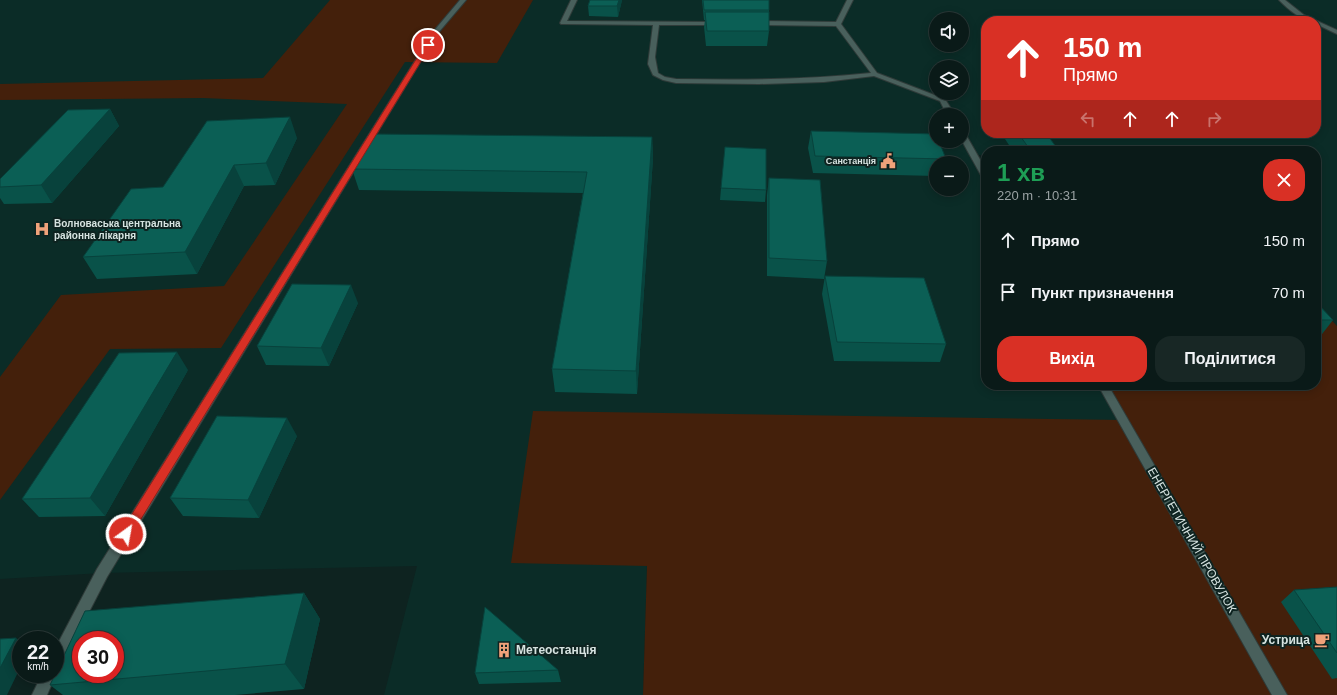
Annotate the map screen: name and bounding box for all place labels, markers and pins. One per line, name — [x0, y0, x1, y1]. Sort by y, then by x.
pin — [411, 28, 445, 62]
public building icon: Санстанція — [879, 152, 897, 170]
place label: Санстанція — [826, 156, 876, 166]
place label: Волноваська центральна районна лікарня — [54, 218, 181, 241]
hospital icon: Волноваська центральна районна лікарня — [33, 220, 51, 238]
cafe icon: Устрица — [1313, 631, 1331, 649]
place label: Устрица — [1262, 633, 1310, 647]
building icon: Метеостанція — [495, 641, 513, 659]
place label: Метеостанція — [516, 643, 596, 657]

